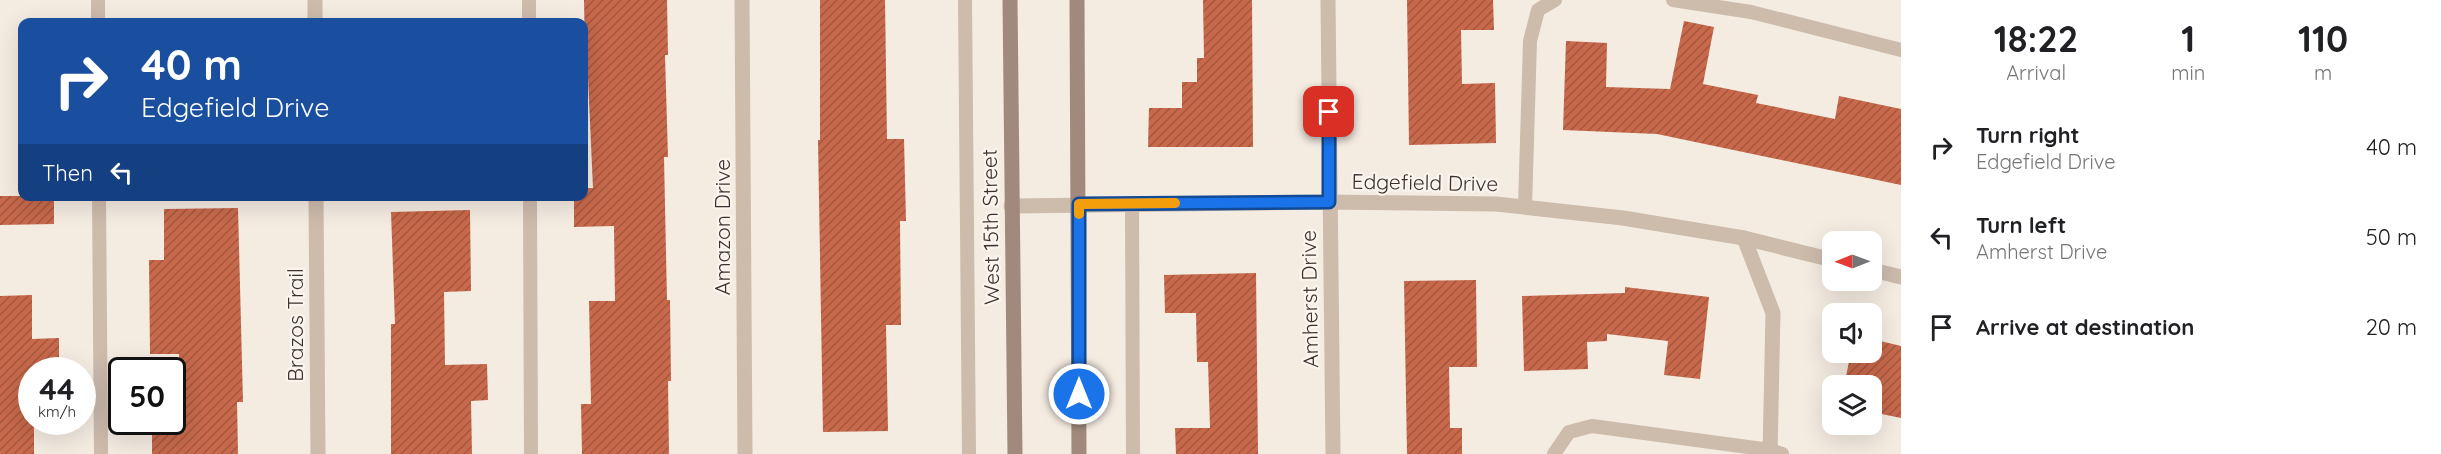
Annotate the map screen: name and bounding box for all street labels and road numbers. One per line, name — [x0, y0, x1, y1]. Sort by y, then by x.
street label: West 15th Street — [976, 149, 1004, 305]
street label: Amazon Drive — [709, 159, 735, 295]
street label: Edgefield Drive — [1351, 168, 1499, 196]
street label: Amherst Drive — [1295, 230, 1323, 368]
street label: Brazos Trail — [282, 268, 308, 382]

